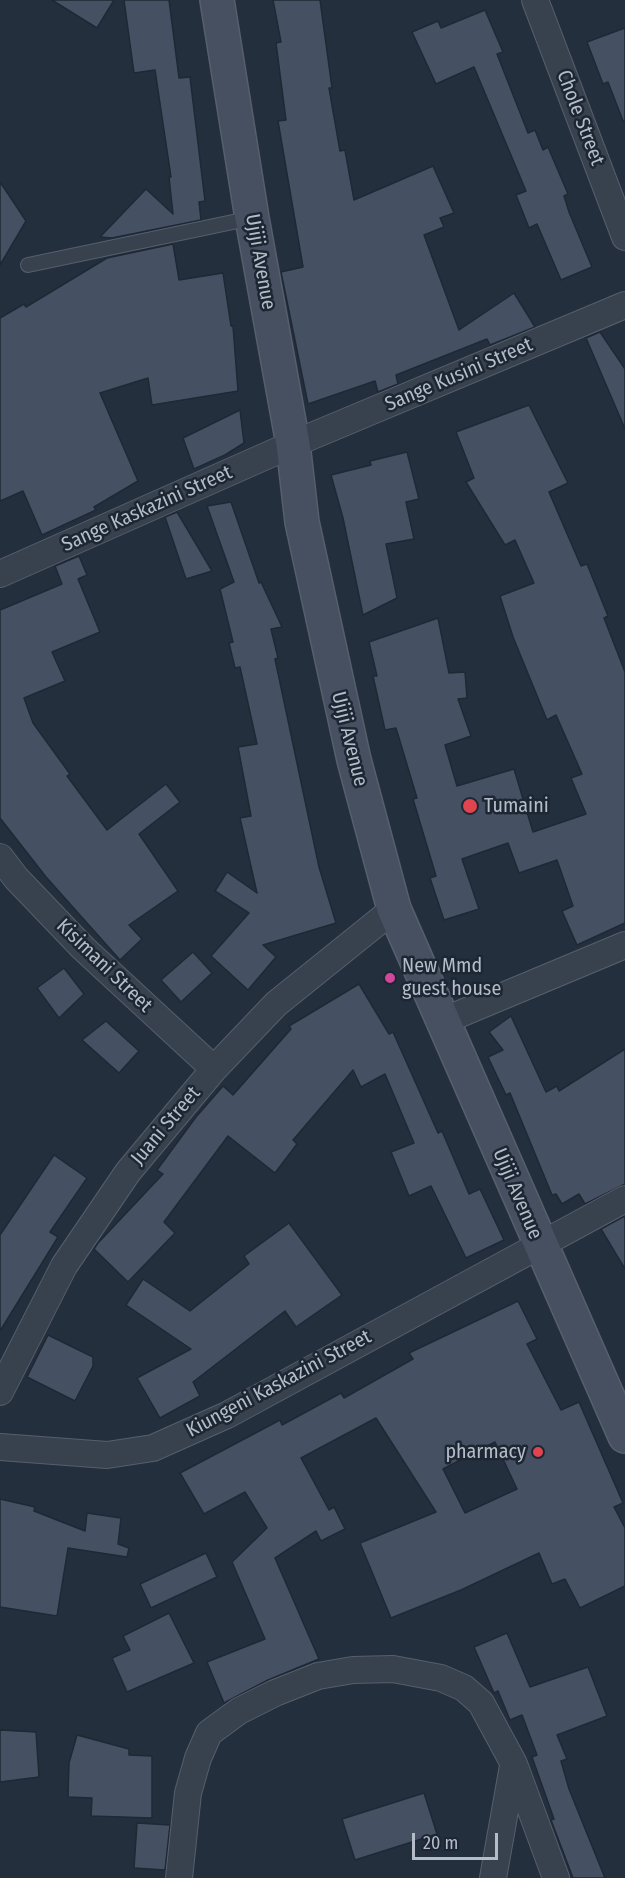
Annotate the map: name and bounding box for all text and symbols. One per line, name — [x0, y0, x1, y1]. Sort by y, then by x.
street label: Chole Street — [551, 67, 609, 169]
street label: Ujiji Avenue — [240, 212, 280, 312]
street label: Sange Kusini Street — [382, 333, 536, 417]
street label: Sange Kaskazini Street — [58, 461, 236, 557]
street label: Ujiji Avenue — [326, 689, 372, 789]
place label: Tumaini — [484, 794, 549, 818]
marker: Tumaini — [461, 797, 479, 815]
street label: Kisimani Street — [51, 914, 157, 1018]
place label: New Mmd guest house — [402, 954, 501, 1001]
marker: New Mmd guest house — [383, 971, 397, 985]
street label: Juani Street — [126, 1082, 206, 1170]
street label: Ujiji Avenue — [487, 1145, 547, 1243]
street label: Kiungeni Kaskazini Street — [183, 1325, 375, 1443]
place label: pharmacy — [445, 1440, 526, 1464]
marker: pharmacy — [531, 1445, 545, 1459]
scale bar — [415, 1821, 500, 1859]
text: 20 m — [423, 1832, 458, 1854]

